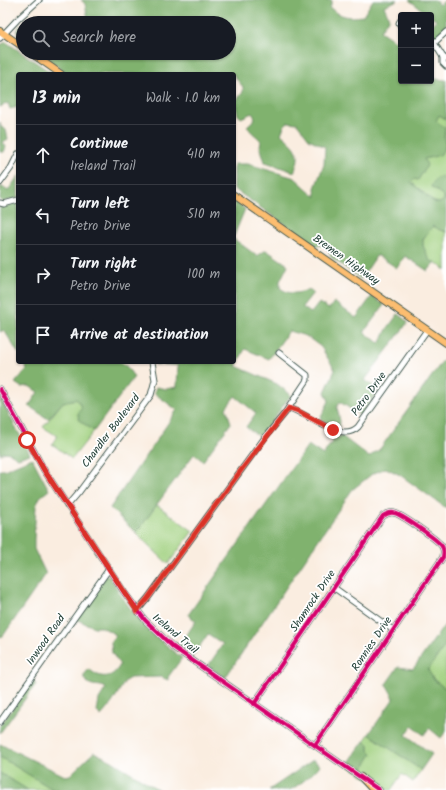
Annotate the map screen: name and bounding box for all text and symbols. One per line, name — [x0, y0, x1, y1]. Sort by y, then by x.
map controls — [398, 12, 434, 84]
button: + — [398, 12, 434, 48]
search box — [16, 16, 236, 60]
text: Search here — [62, 26, 136, 50]
icon: search — [30, 27, 52, 49]
button: − — [398, 48, 434, 84]
text: 13 min — [32, 85, 81, 112]
text: Walk · 1.0 km — [146, 88, 220, 109]
text: Continue — [70, 132, 128, 156]
icon: ahead — [32, 144, 54, 166]
text: 410 m — [187, 144, 220, 165]
text: Ireland Trail — [70, 156, 136, 177]
text: Turn left — [70, 192, 130, 216]
icon: left — [32, 204, 54, 226]
text: 510 m — [187, 204, 220, 225]
text: Petro Drive — [70, 216, 130, 237]
street label: Bremen Highway — [309, 230, 384, 290]
text: Turn right — [70, 252, 137, 276]
icon: right — [32, 264, 54, 286]
text: 100 m — [187, 264, 220, 285]
text: Petro Drive — [70, 276, 130, 297]
text: Arrive at destination — [70, 323, 209, 347]
icon: arrive — [32, 324, 54, 346]
street label: Petro Drive — [347, 368, 391, 420]
street label: Chandler Boulevard — [77, 390, 145, 472]
route end — [324, 421, 342, 439]
route start — [18, 431, 36, 449]
street label: Shamrock Drive — [285, 566, 341, 636]
street label: Ireland Trail — [148, 609, 202, 659]
street label: Inwood Road — [22, 610, 70, 669]
street label: Ronnies Drive — [347, 613, 397, 675]

